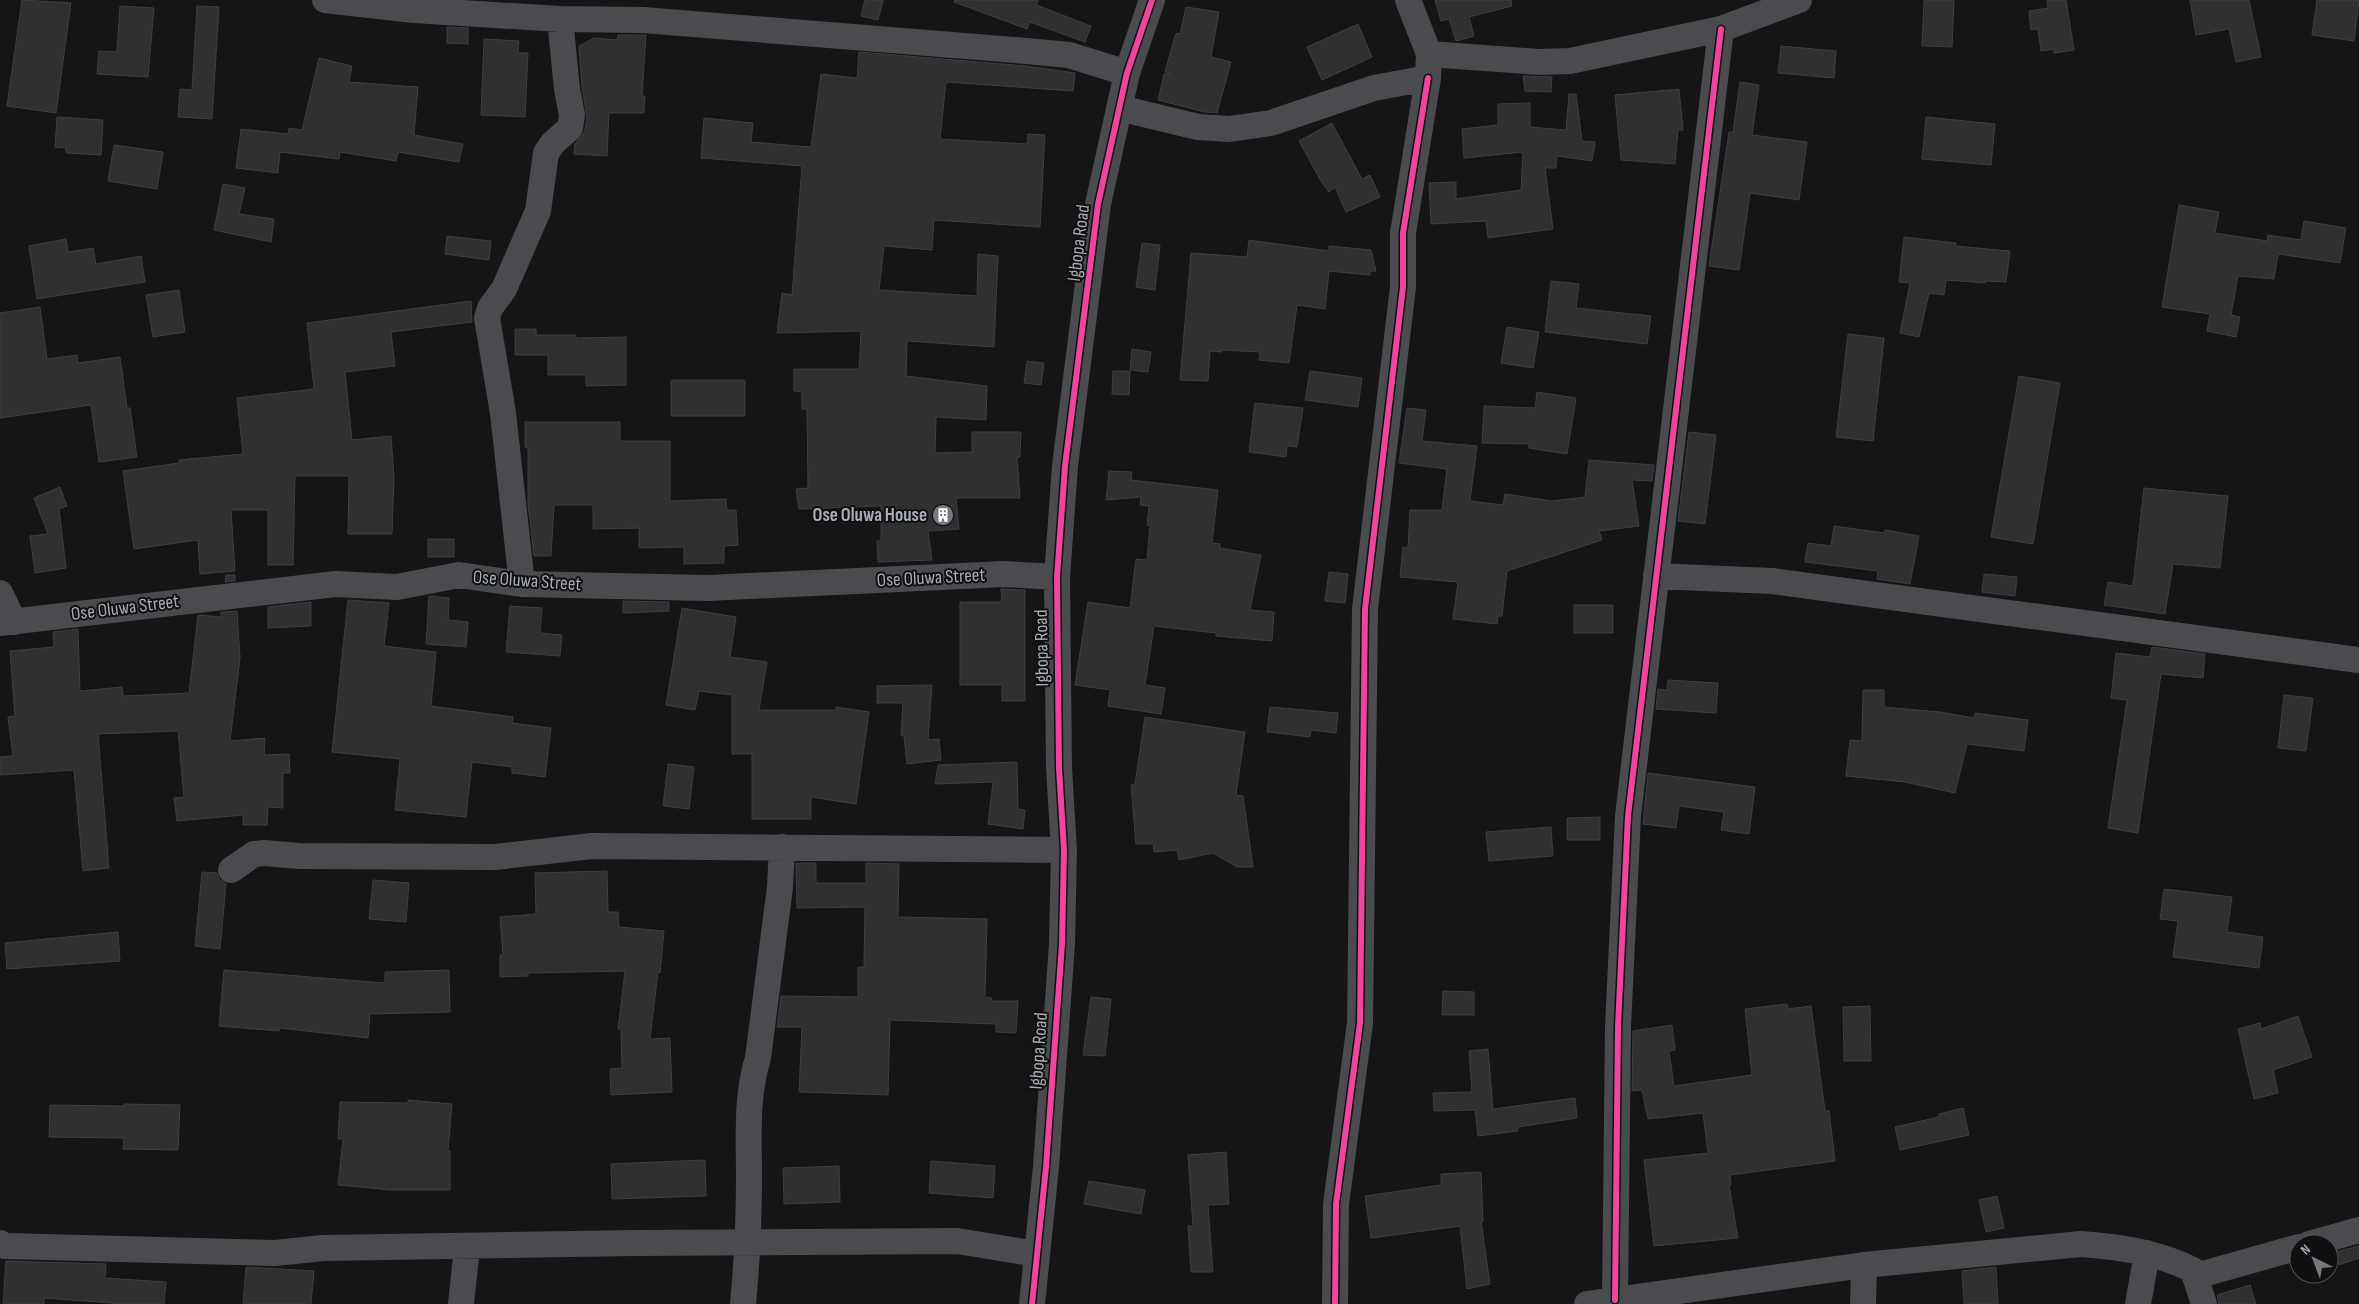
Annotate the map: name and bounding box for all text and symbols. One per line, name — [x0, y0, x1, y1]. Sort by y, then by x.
street label: Igbopa Road — [1063, 203, 1095, 283]
building icon: Ose Oluwa House — [931, 503, 955, 527]
place label: Ose Oluwa House — [813, 504, 927, 527]
street label: Ose Oluwa Street — [876, 564, 986, 592]
street label: Ose Oluwa Street — [472, 566, 582, 596]
street label: Ose Oluwa Street — [70, 590, 180, 626]
street label: Igbopa Road — [1030, 609, 1054, 687]
street label: Igbopa Road — [1025, 1012, 1053, 1090]
north arrow — [2289, 1234, 2339, 1284]
text: N — [2297, 1241, 2314, 1259]

